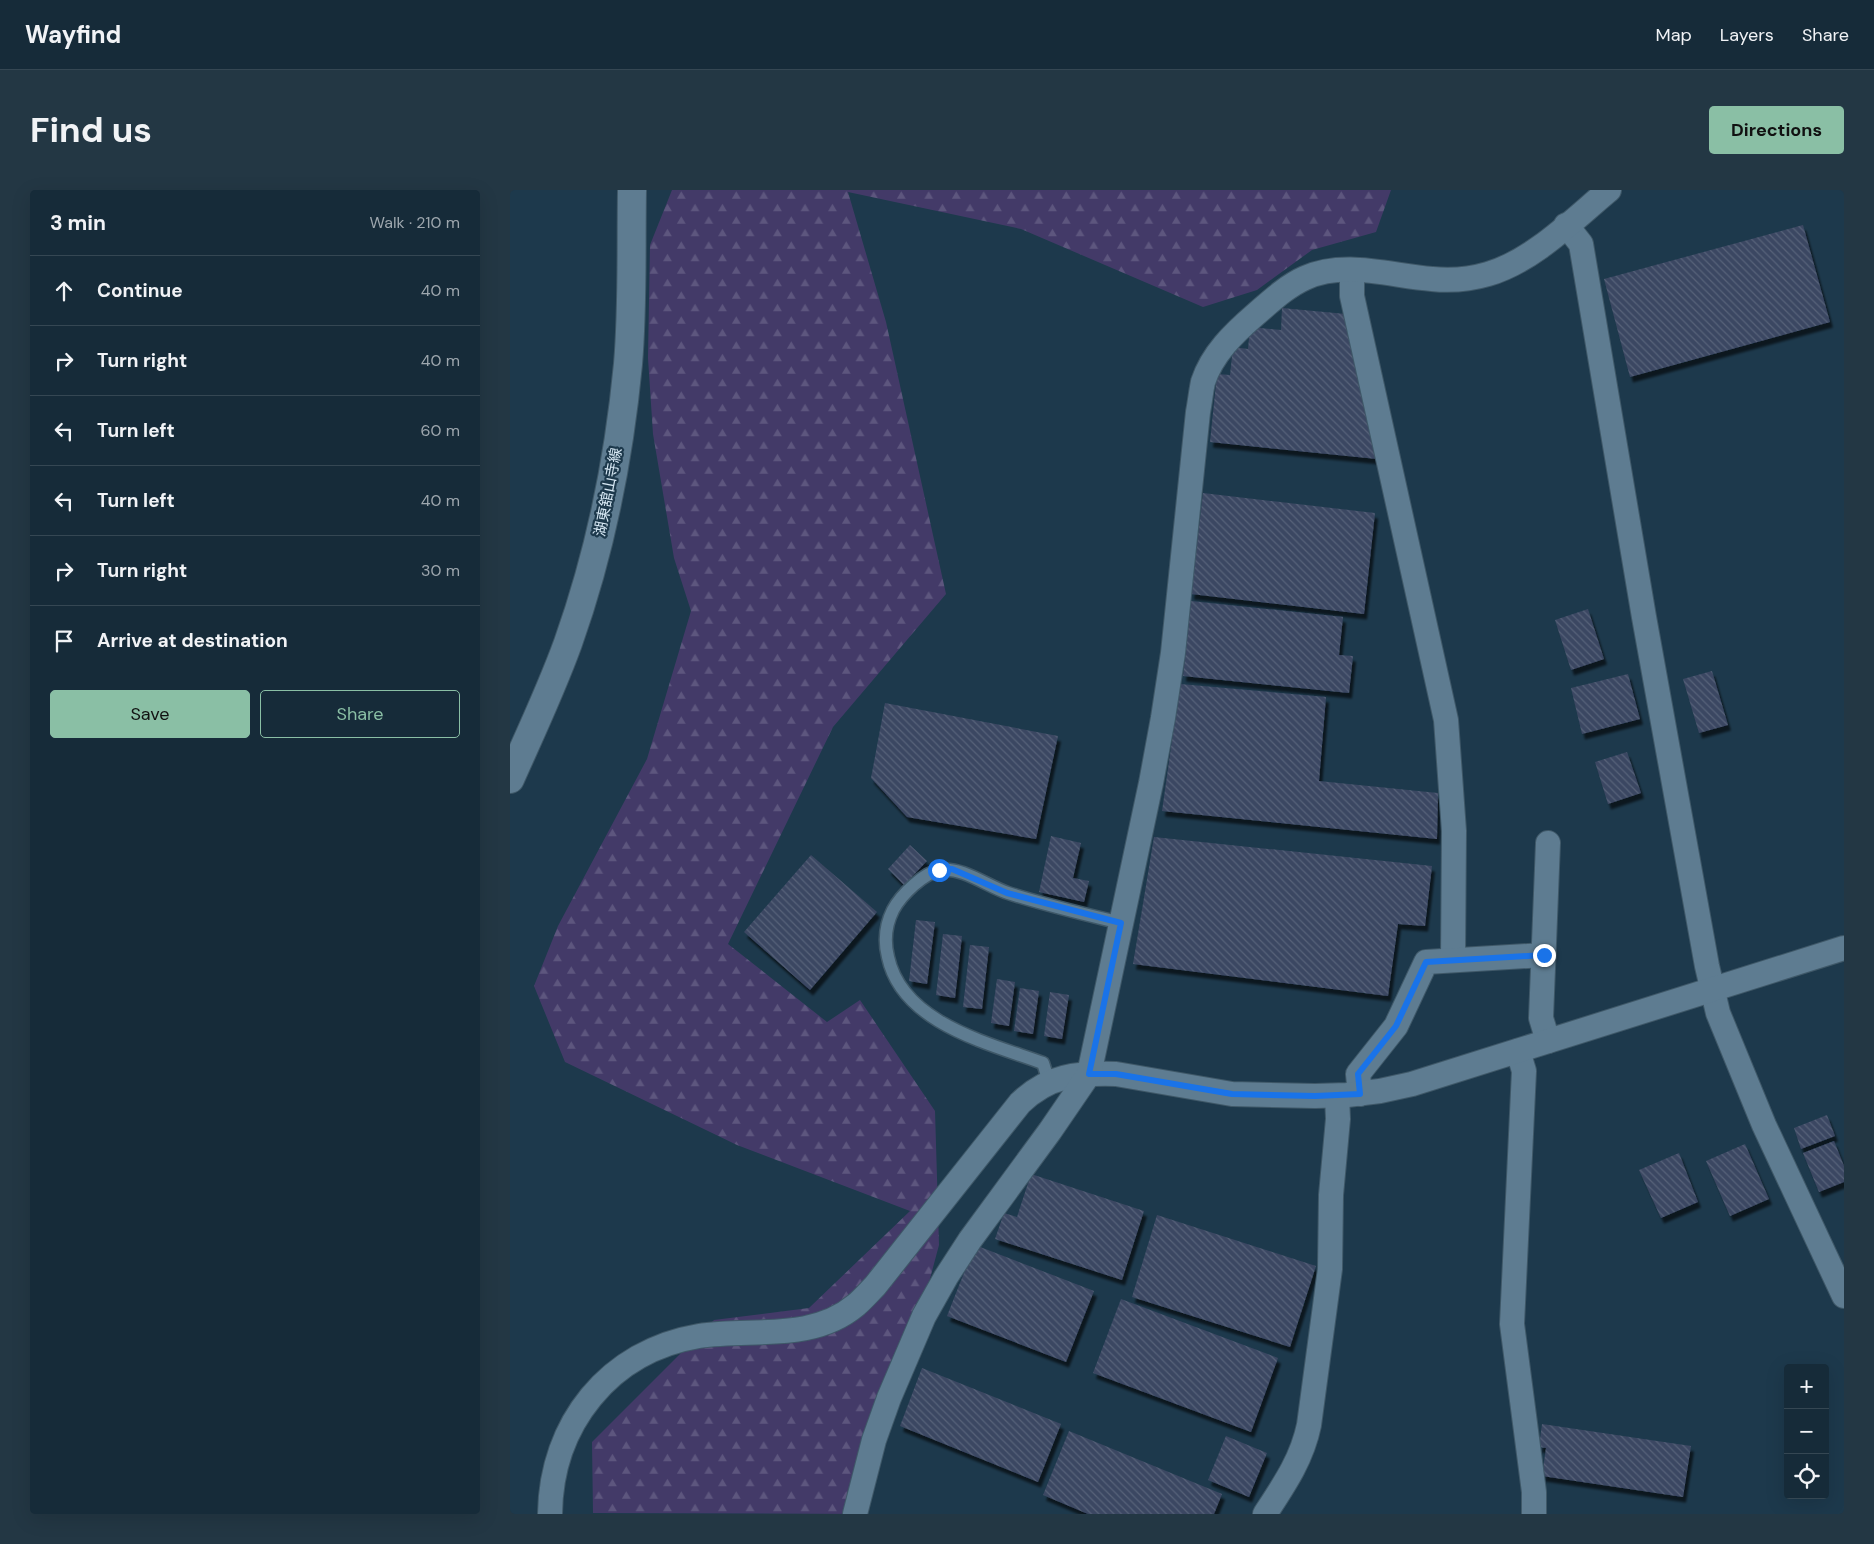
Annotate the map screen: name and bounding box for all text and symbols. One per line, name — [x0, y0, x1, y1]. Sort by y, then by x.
text: Wayfind — [25, 19, 121, 50]
text: Map — [1656, 23, 1692, 47]
text: Layers — [1720, 23, 1774, 47]
text: Share — [1802, 23, 1849, 47]
button: Directions — [1709, 106, 1844, 154]
text: Find us — [30, 107, 152, 153]
text: 3 min — [50, 209, 106, 237]
text: Walk · 210 m — [370, 212, 460, 233]
icon: ahead — [50, 277, 78, 305]
text: Continue — [97, 278, 183, 303]
text: 40 m — [421, 280, 460, 301]
icon: right — [50, 347, 78, 375]
text: Turn right — [97, 348, 187, 373]
text: 40 m — [421, 350, 460, 371]
icon: left — [50, 417, 78, 445]
text: Turn left — [97, 418, 175, 443]
text: 60 m — [420, 420, 460, 441]
street label: 湖東舘山寺線 — [590, 446, 626, 538]
icon: left — [50, 487, 78, 515]
text: Turn left — [97, 488, 175, 513]
text: 40 m — [421, 490, 460, 511]
icon: right — [50, 557, 78, 585]
text: Turn right — [97, 558, 187, 583]
text: 30 m — [421, 560, 460, 581]
icon: arrive — [50, 627, 78, 655]
text: Arrive at destination — [97, 628, 288, 653]
button: Save — [50, 690, 250, 738]
button: Share — [260, 690, 460, 738]
route start — [928, 859, 951, 882]
route end — [1533, 944, 1556, 967]
map controls — [1784, 1364, 1829, 1499]
button: + — [1784, 1364, 1829, 1409]
button: − — [1784, 1409, 1829, 1454]
button: locate — [1784, 1454, 1829, 1499]

